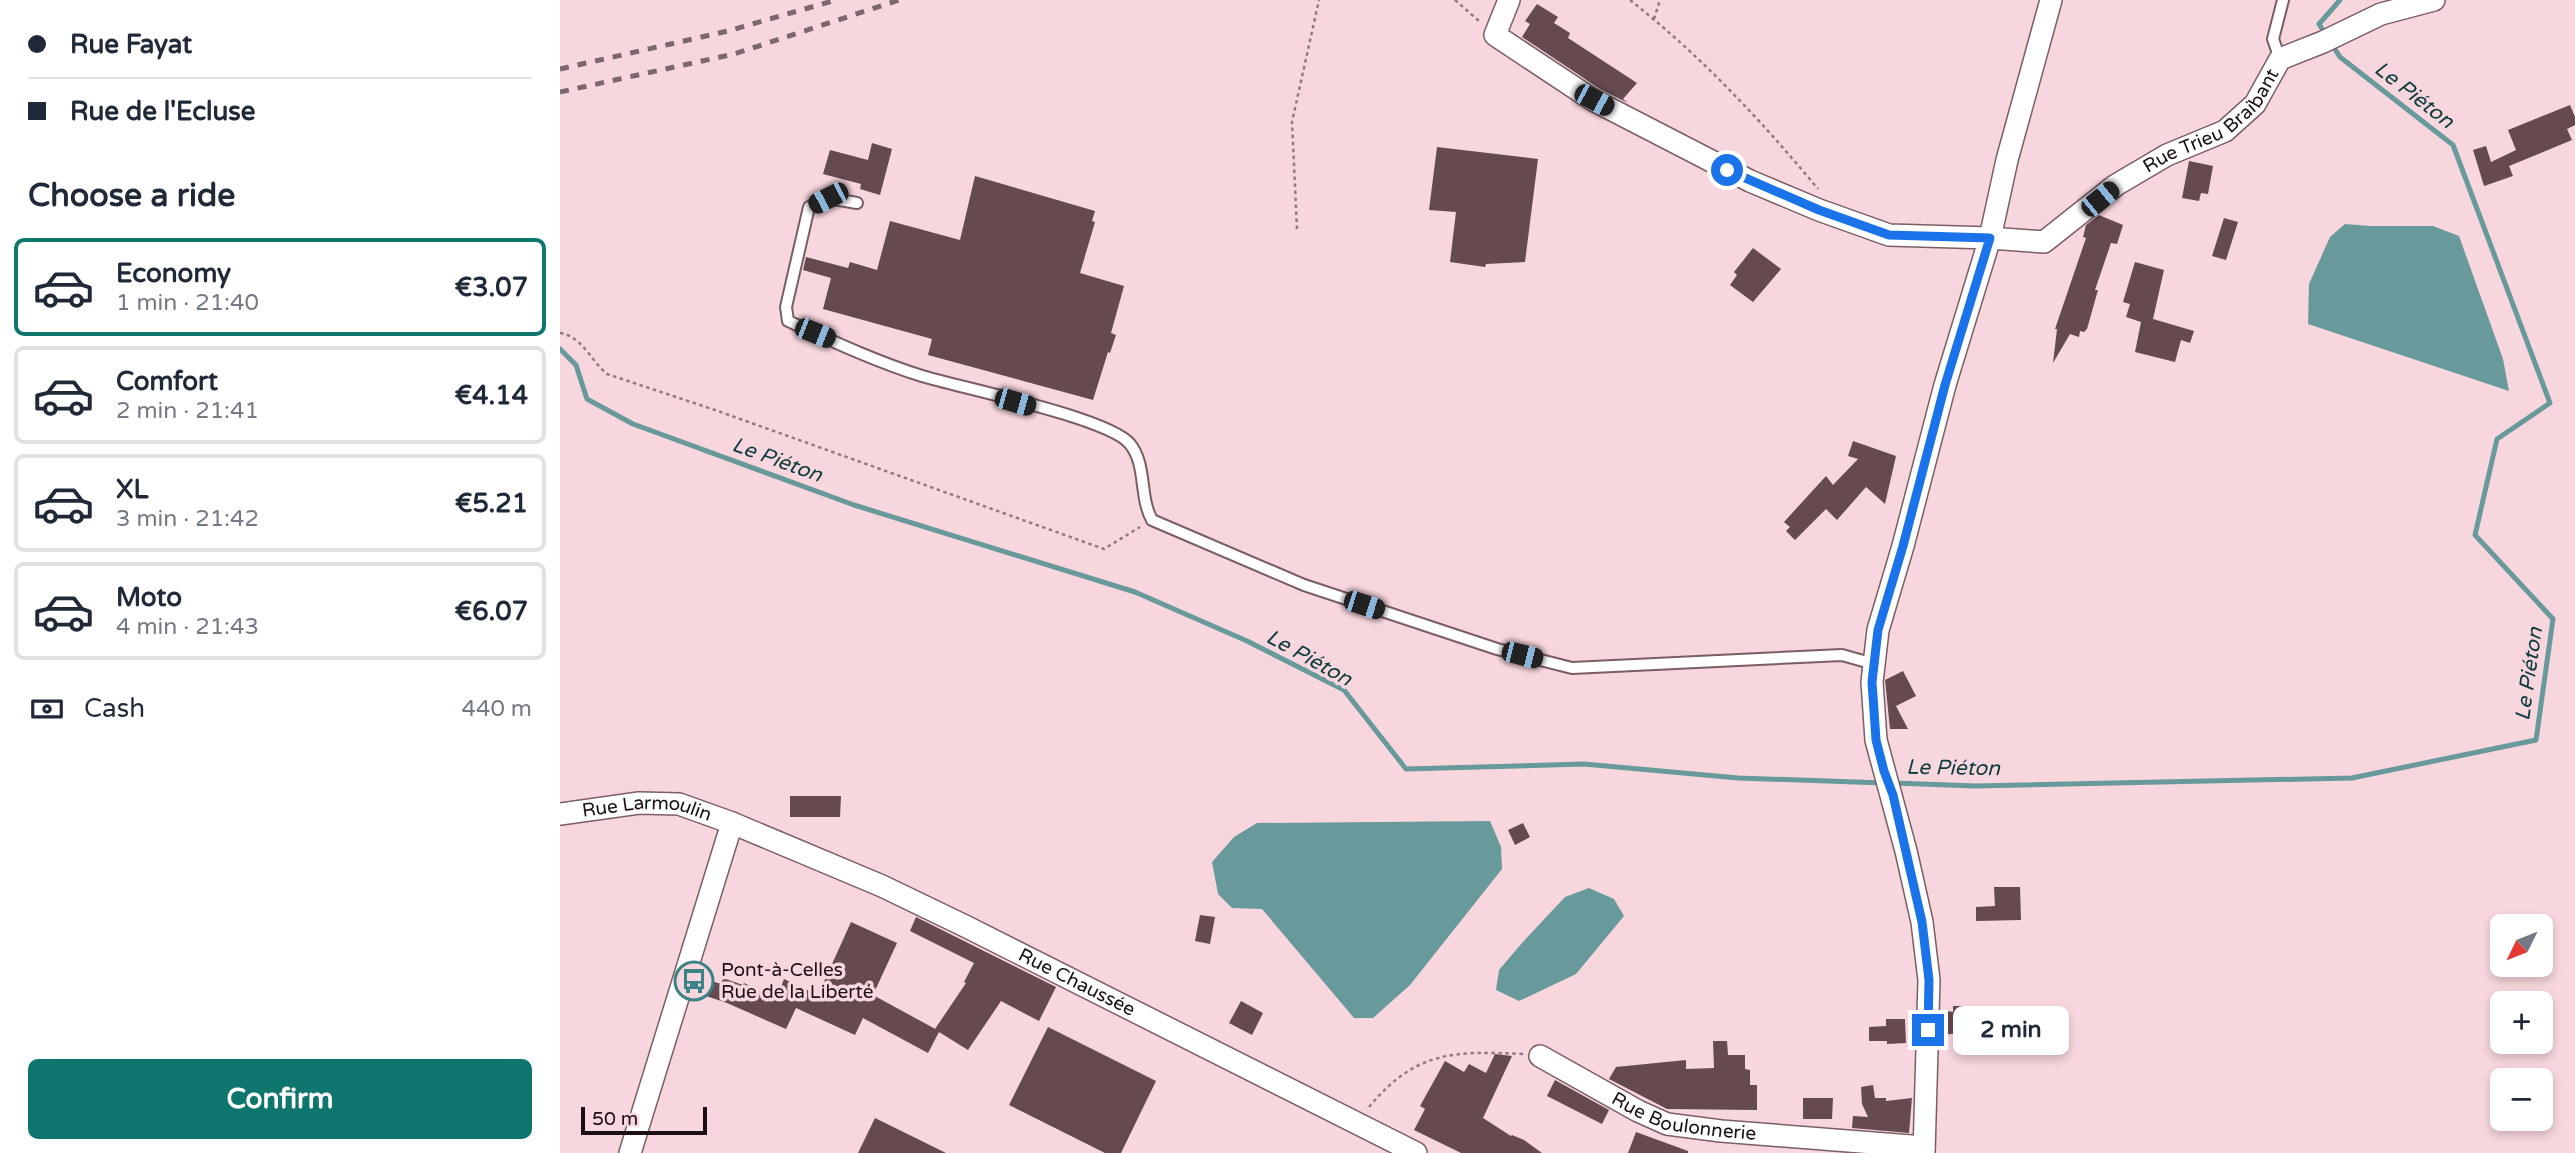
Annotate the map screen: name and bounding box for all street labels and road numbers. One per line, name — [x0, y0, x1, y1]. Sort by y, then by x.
street label: Rue Trieu Braibant — [2139, 65, 2283, 178]
street label: Rue Larmoulin — [581, 791, 715, 826]
street label: Rue Chaussée — [1015, 944, 1139, 1021]
street label: Rue Boulonnerie — [1608, 1088, 1757, 1145]

